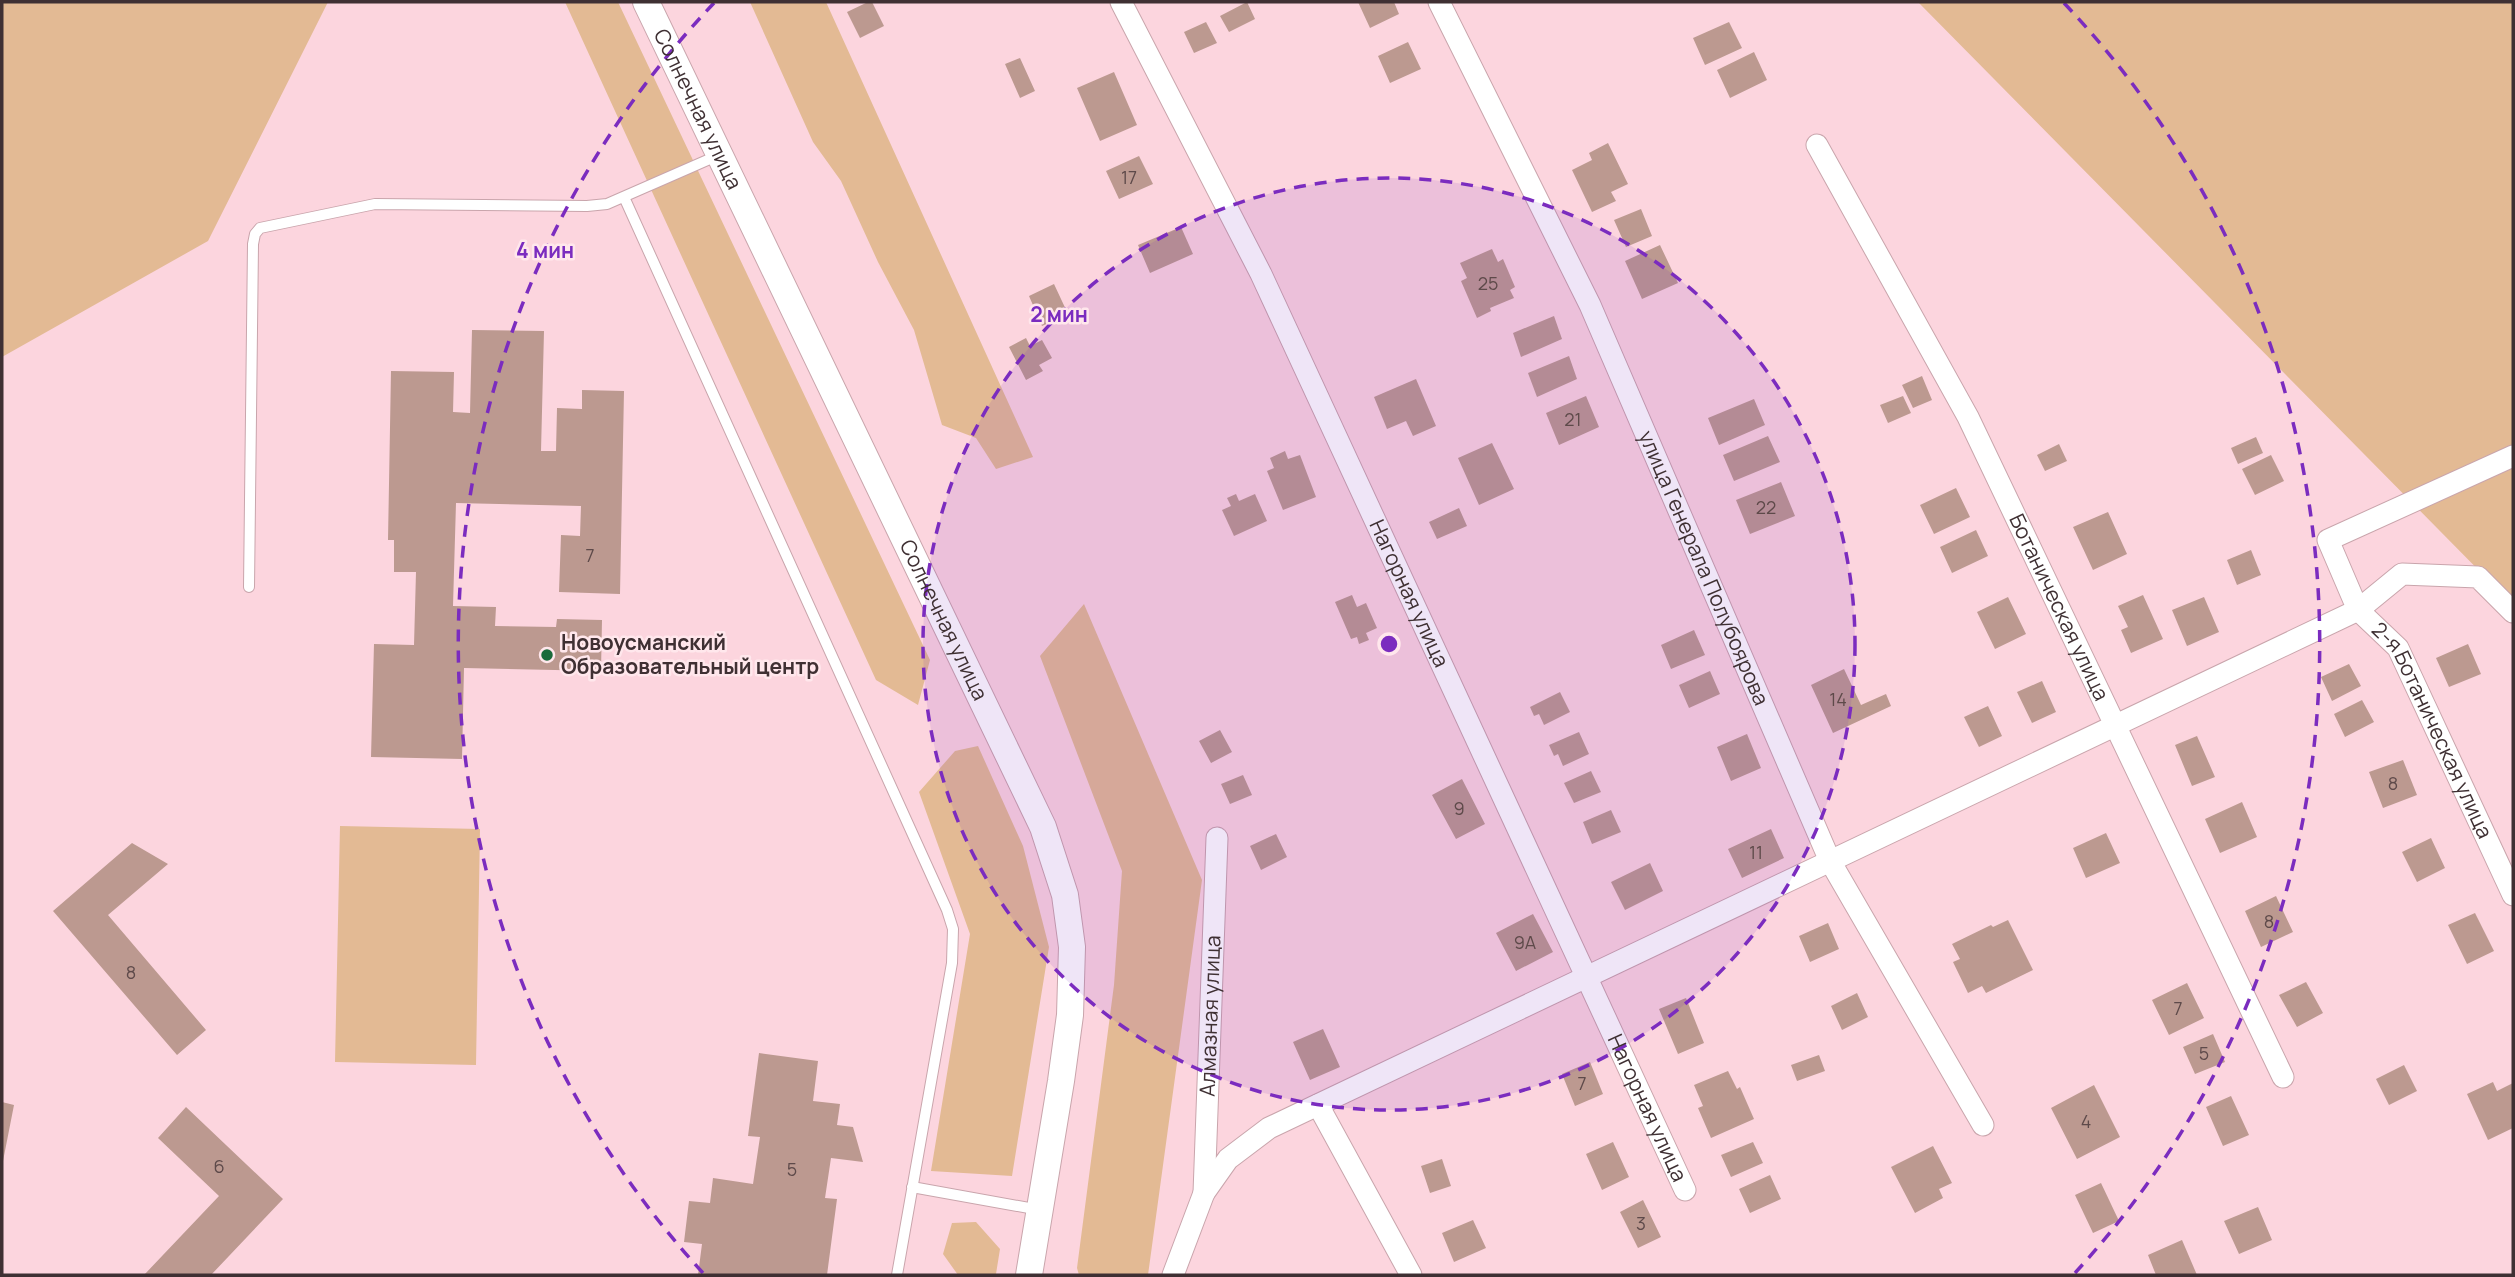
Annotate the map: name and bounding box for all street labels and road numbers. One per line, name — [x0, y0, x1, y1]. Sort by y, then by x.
street label: Солнечная улица — [648, 24, 749, 194]
street label: улица Генерала Полубоярова — [1633, 426, 1776, 709]
street label: Ботаническая улица — [2003, 509, 2116, 705]
street label: Нагорная улица — [1364, 515, 1456, 671]
street label: Солнечная улица — [894, 535, 995, 705]
street label: 2-я Ботаническая улица — [2366, 615, 2500, 843]
street label: Алмазная улица — [1193, 935, 1226, 1097]
street label: Нагорная улица — [1602, 1029, 1694, 1186]

